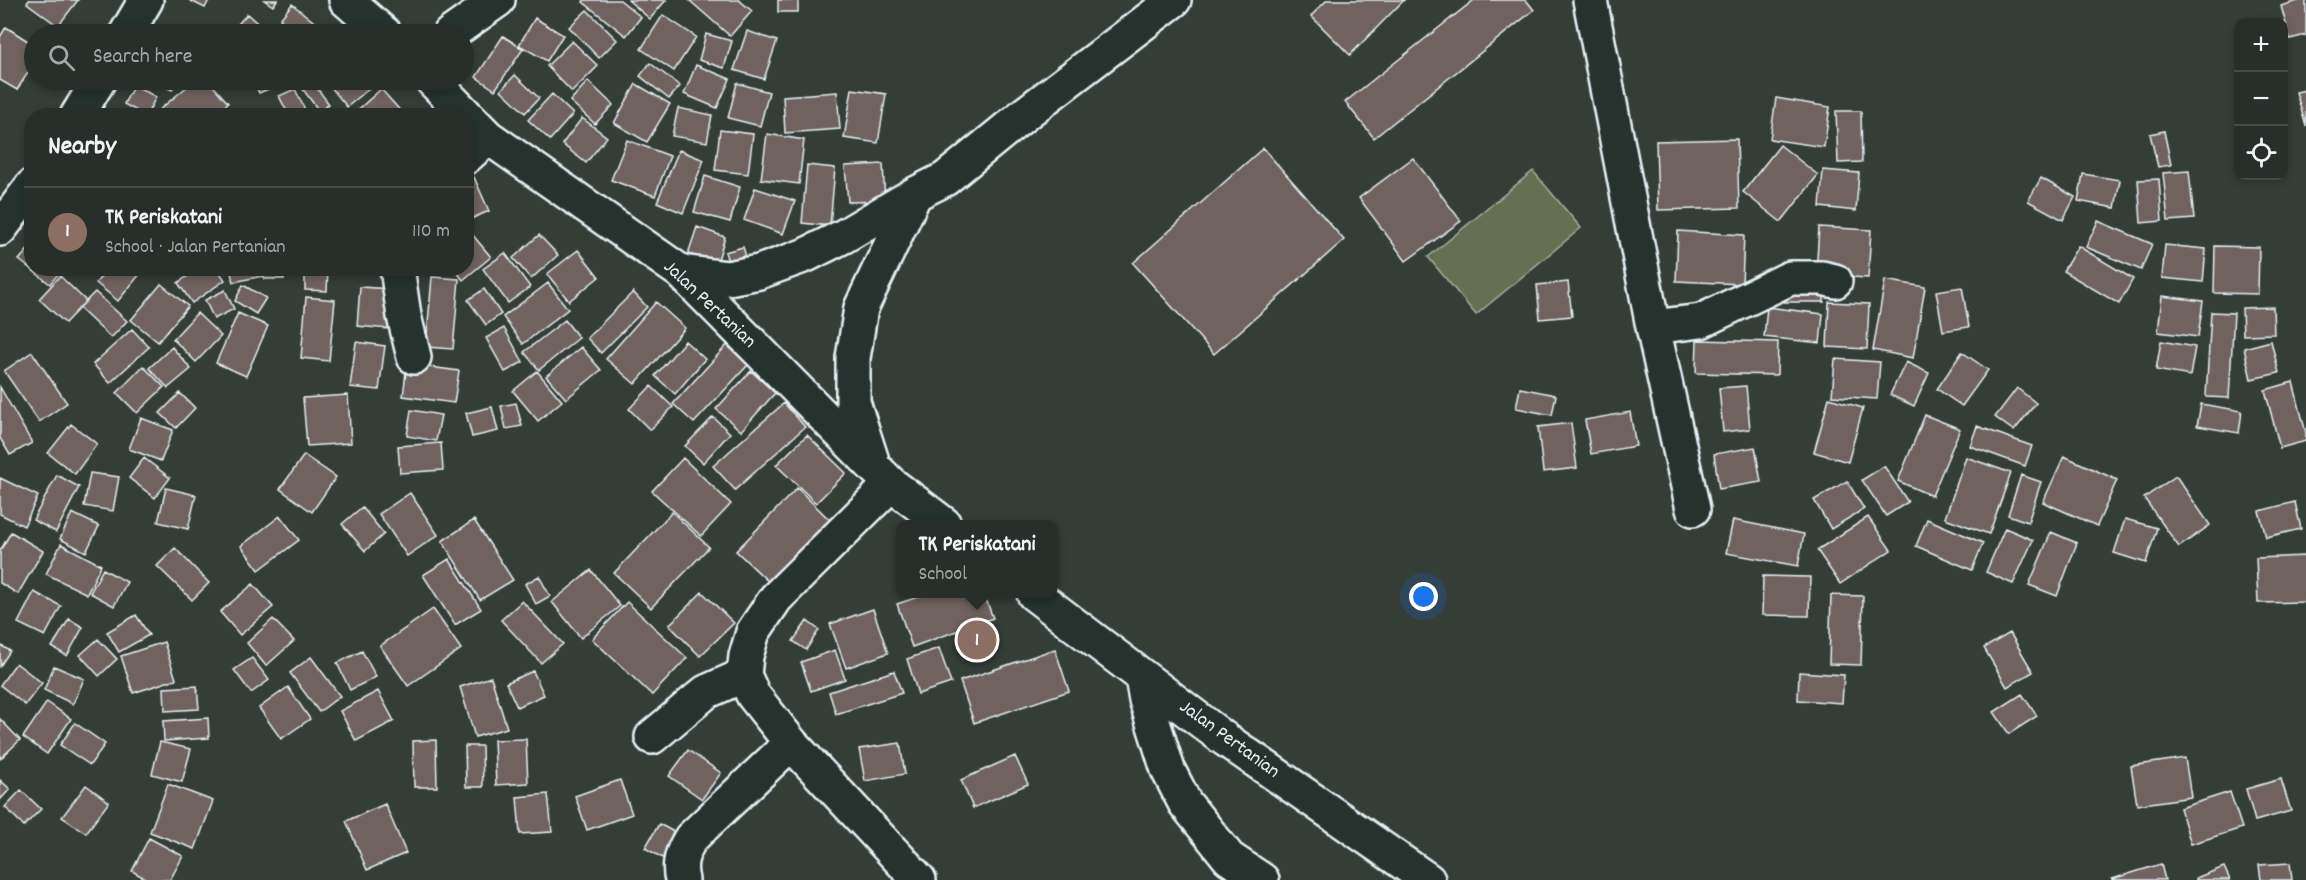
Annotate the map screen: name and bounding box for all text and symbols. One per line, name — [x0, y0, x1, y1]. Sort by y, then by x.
map controls — [2234, 18, 2288, 180]
button: + — [2234, 18, 2288, 72]
search box — [24, 24, 474, 90]
icon: search — [45, 41, 78, 74]
text: Search here — [93, 42, 192, 73]
button: − — [2234, 72, 2288, 126]
button: locate — [2234, 126, 2288, 180]
text: Nearby — [48, 129, 116, 166]
text: TK Periskatani — [105, 203, 222, 234]
text: 1 — [65, 218, 70, 246]
text: 110 m — [412, 218, 450, 246]
text: School · Jalan Pertanian — [105, 234, 286, 262]
street label: Jalan Pertanian — [656, 254, 762, 356]
popup — [896, 520, 1058, 598]
text: TK Periskatani — [918, 530, 1036, 561]
text: School — [918, 561, 967, 589]
your location — [1409, 582, 1438, 611]
pin: 1 — [958, 618, 996, 662]
street label: Jalan Pertanian — [1173, 694, 1285, 786]

